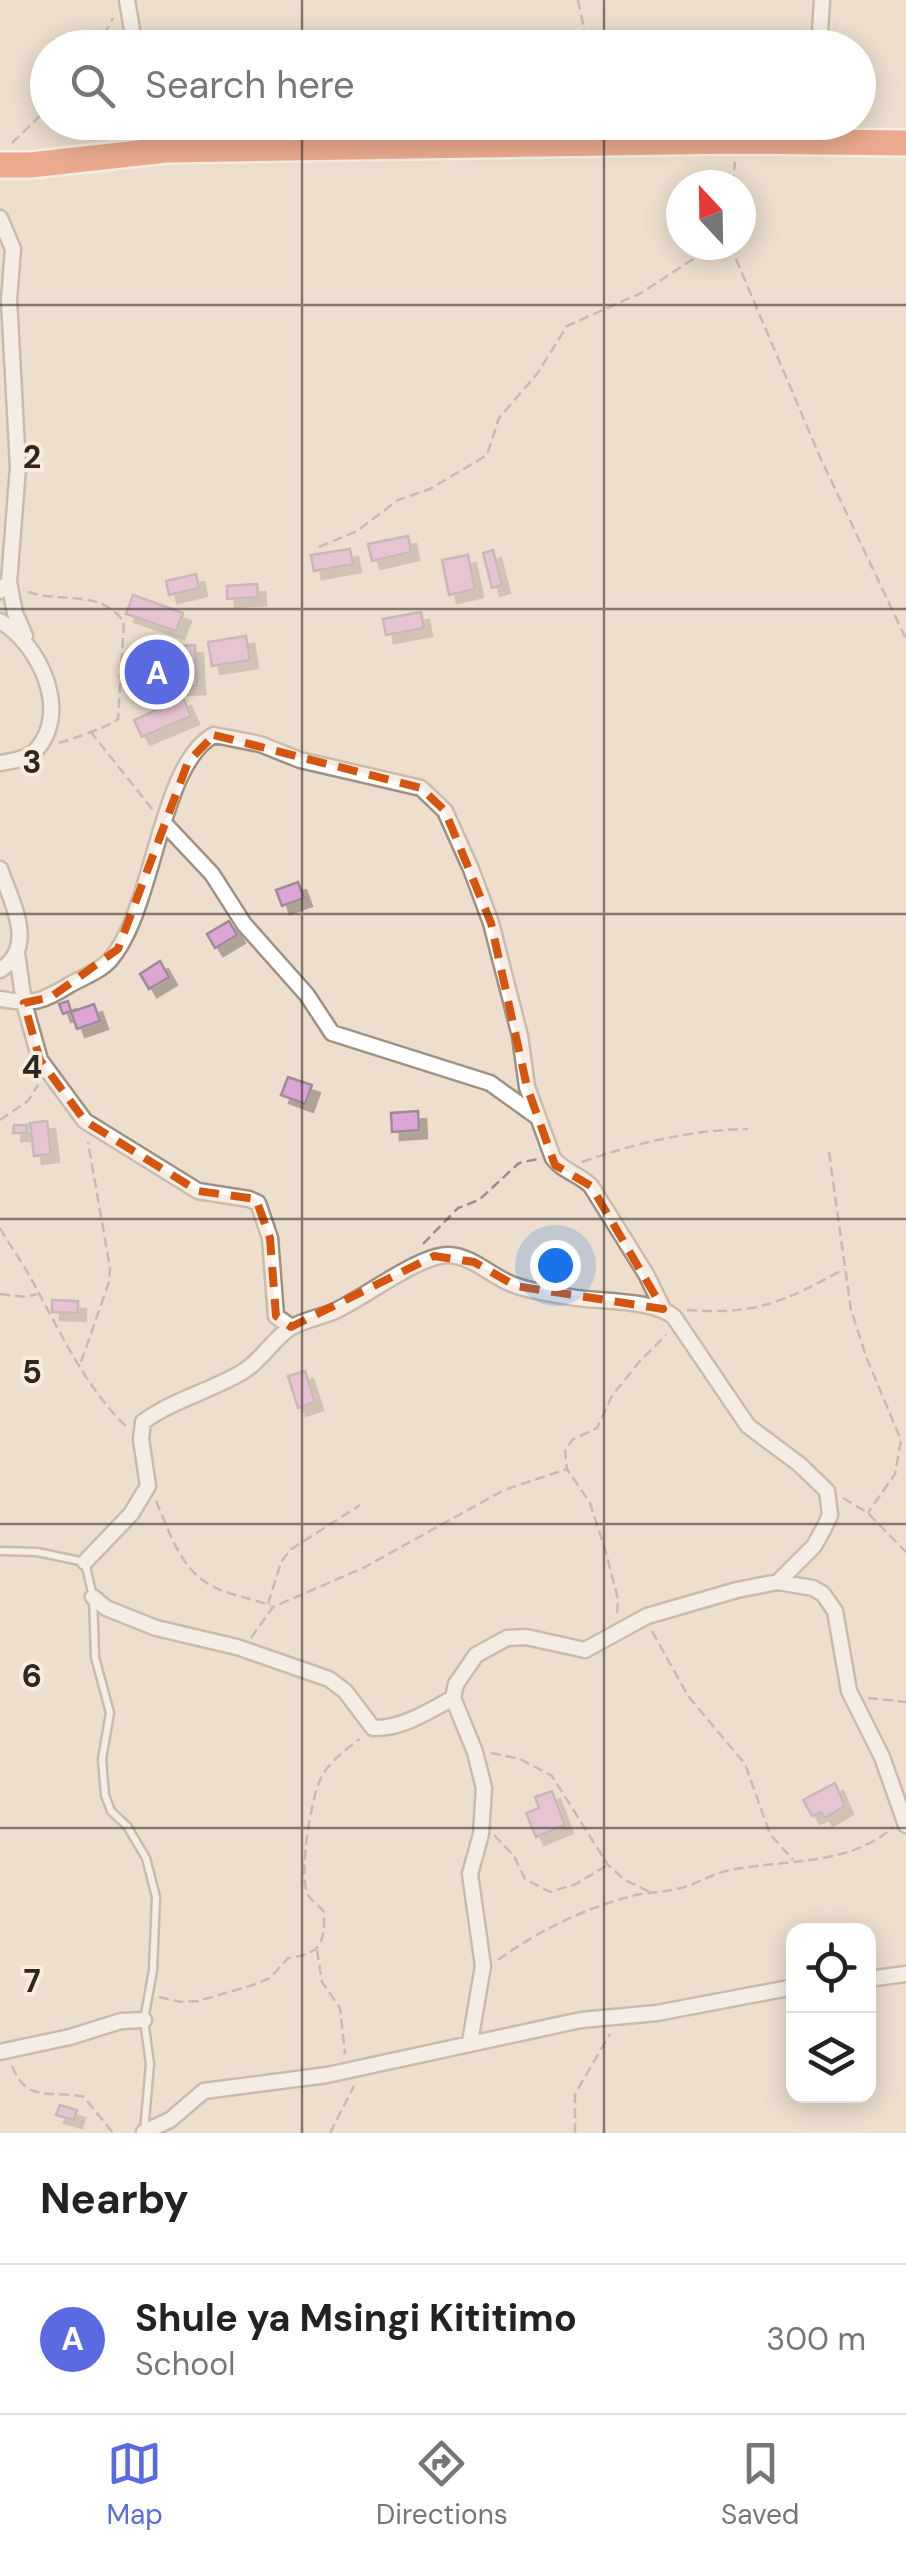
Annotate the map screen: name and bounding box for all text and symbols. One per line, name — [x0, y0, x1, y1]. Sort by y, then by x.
search box — [30, 30, 876, 140]
icon: search — [65, 58, 120, 113]
text: Search here — [145, 60, 355, 110]
north arrow — [666, 170, 756, 260]
text: 2 — [23, 436, 41, 478]
pin: A — [124, 634, 190, 710]
text: 3 — [22, 741, 42, 783]
text: 4 — [22, 1046, 42, 1088]
your location — [530, 1240, 581, 1291]
text: 5 — [22, 1351, 42, 1393]
text: 6 — [22, 1655, 42, 1697]
map controls — [786, 1923, 876, 2103]
button: locate — [786, 1923, 876, 2013]
text: 7 — [23, 1960, 41, 2002]
button: layers — [786, 2013, 876, 2103]
text: Nearby — [40, 2171, 189, 2226]
text: Shule ya Msingi Kititimo — [135, 2293, 577, 2343]
text: A — [61, 2318, 84, 2360]
text: 300 m — [766, 2318, 866, 2360]
text: School — [135, 2343, 235, 2385]
tab: Map — [107, 2436, 163, 2533]
tab: Directions — [376, 2436, 508, 2533]
tab: Saved — [721, 2436, 799, 2533]

